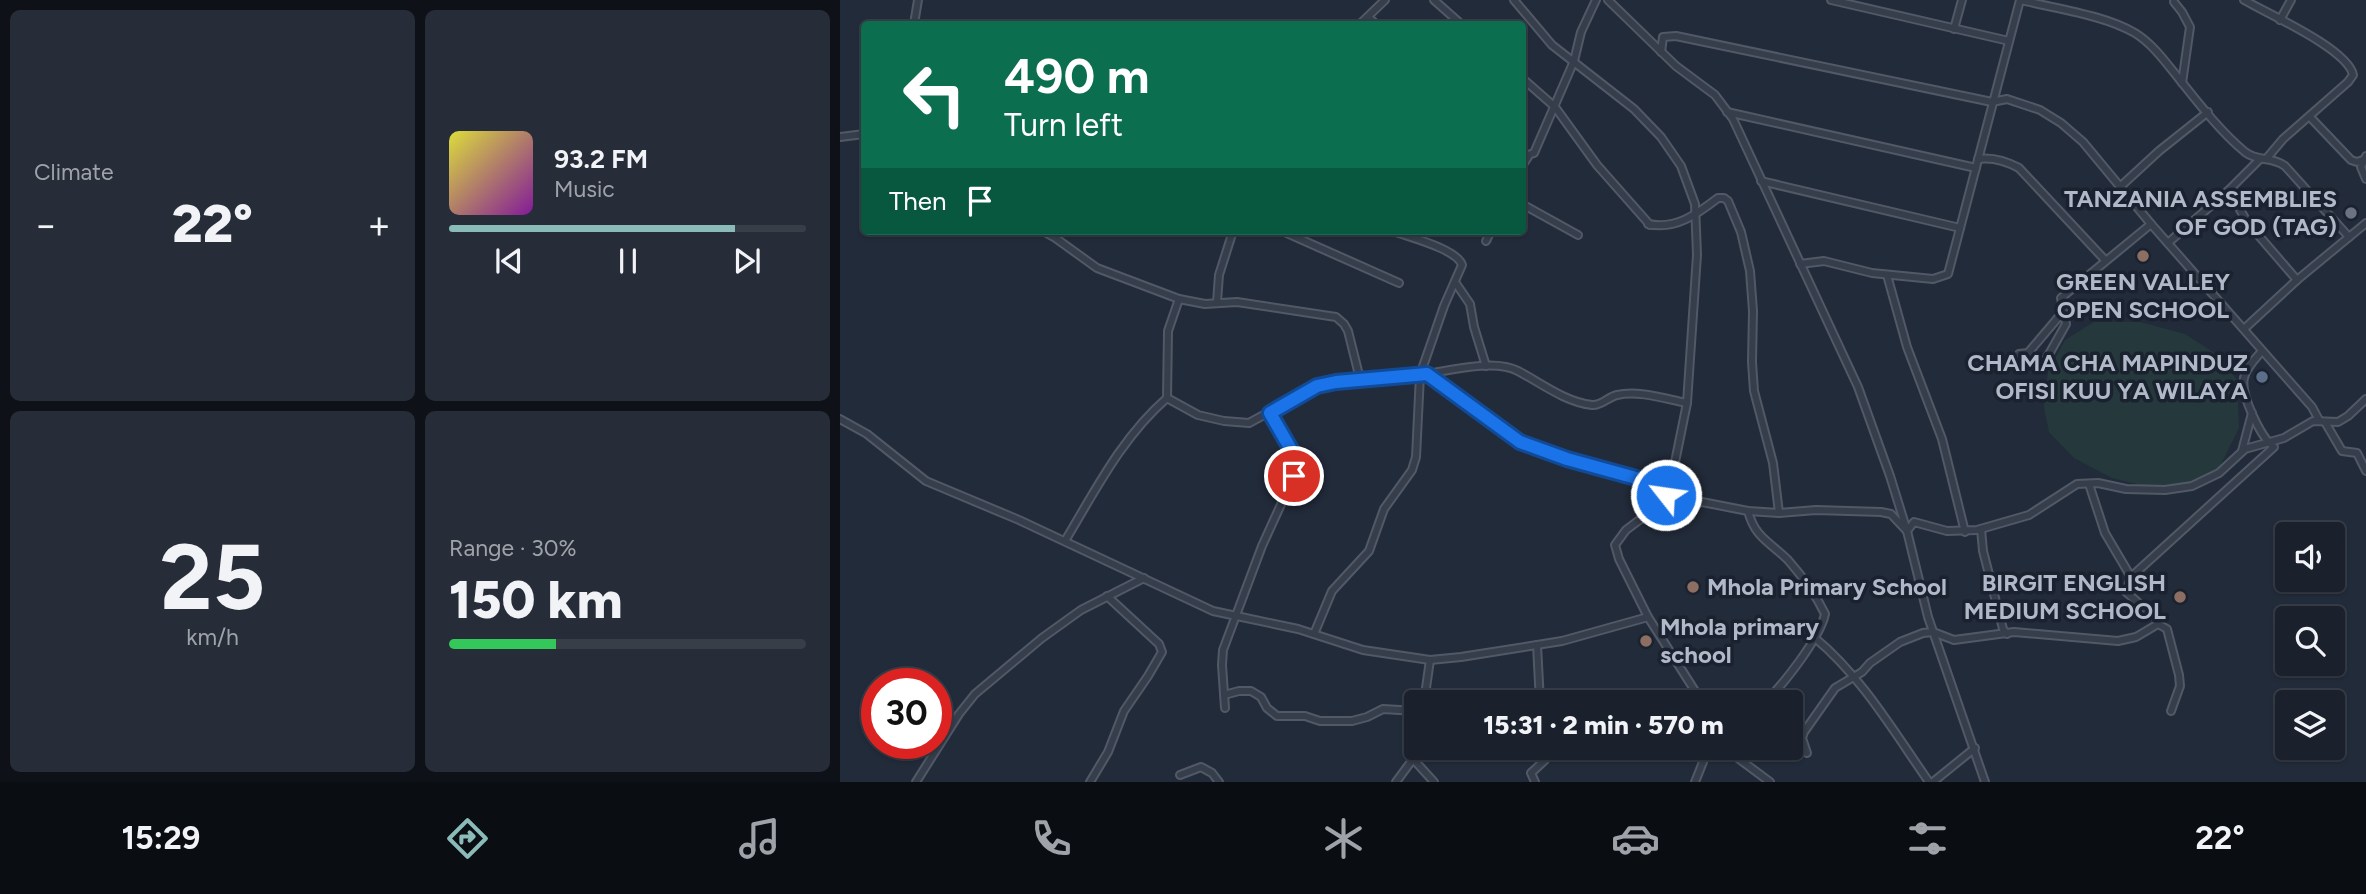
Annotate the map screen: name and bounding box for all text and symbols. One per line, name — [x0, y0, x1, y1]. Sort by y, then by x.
text: 490 m — [1004, 46, 1150, 105]
icon: left — [889, 49, 980, 140]
text: Turn left — [1004, 106, 1123, 144]
text: 93.2 FM — [554, 143, 648, 175]
text: Climate — [34, 158, 113, 186]
text: Music — [554, 175, 615, 203]
icon: arrive — [961, 182, 999, 220]
place label: TANZANIA ASSEMBLIES OF GOD (TAG) — [2064, 184, 2337, 241]
text: Then — [889, 185, 947, 217]
text: 22° — [172, 193, 253, 255]
text: − — [34, 202, 58, 248]
text: + — [367, 202, 391, 248]
marker: TANZANIA ASSEMBLIES OF GOD (TAG) — [2343, 205, 2359, 221]
icon: previous — [490, 242, 528, 280]
icon: pause — [609, 242, 647, 280]
icon: next — [728, 242, 766, 280]
marker: GREEN VALLEY OPEN SCHOOL — [2135, 248, 2151, 264]
place label: GREEN VALLEY OPEN SCHOOL — [2056, 267, 2230, 324]
place label: CHAMA CHA MAPINDUZ OFISI KUU YA WILAYA — [1967, 348, 2248, 405]
marker: CHAMA CHA MAPINDUZ OFISI KUU YA WILAYA — [2254, 369, 2270, 385]
pin — [1264, 446, 1324, 506]
icon: arrive — [1275, 457, 1313, 495]
position arrow — [1629, 458, 1703, 532]
map controls — [2275, 522, 2345, 760]
button: sound — [2275, 522, 2345, 592]
text: 25 — [160, 523, 265, 632]
text: Range · 30% — [449, 534, 577, 562]
place label: BIRGIT ENGLISH MEDIUM SCHOOL — [1964, 568, 2166, 625]
text: 150 km — [449, 569, 623, 631]
place label: Mhola Primary School — [1707, 572, 1947, 601]
marker: Mhola Primary School — [1685, 579, 1701, 595]
marker: BIRGIT ENGLISH MEDIUM SCHOOL — [2172, 589, 2188, 605]
button: search — [2275, 606, 2345, 676]
place label: Mhola primary school — [1660, 612, 1819, 669]
text: km/h — [186, 623, 239, 651]
marker: Mhola primary school — [1638, 633, 1654, 649]
speed limit sign: 30 — [861, 668, 952, 759]
button: layers — [2275, 690, 2345, 760]
text: 15:31 · 2 min · 570 m — [1483, 709, 1724, 741]
icon: directions — [443, 814, 492, 863]
icon: music — [735, 814, 784, 863]
icon: phone — [1027, 814, 1076, 863]
icon: climate — [1319, 814, 1368, 863]
icon: car — [1611, 814, 1660, 863]
icon: filters — [1903, 814, 1952, 863]
text: 15:29 — [122, 819, 200, 857]
text: 22° — [2195, 819, 2244, 857]

